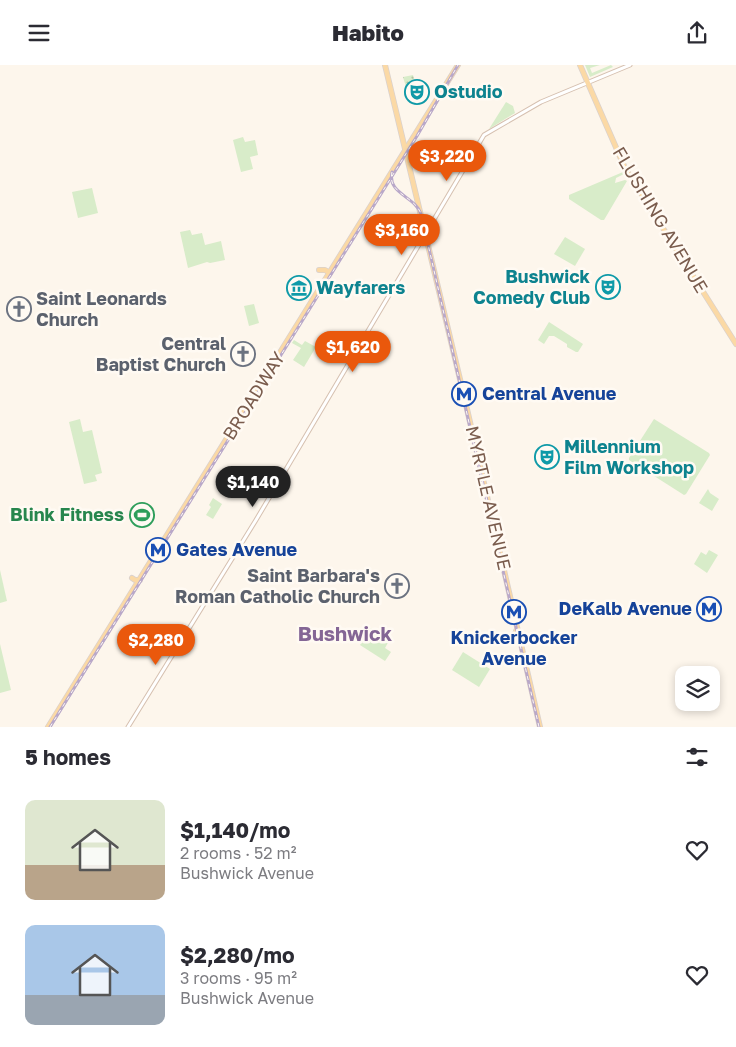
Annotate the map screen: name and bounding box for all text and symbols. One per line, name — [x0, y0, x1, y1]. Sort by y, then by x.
icon: menu — [25, 19, 53, 47]
text: Habito — [332, 19, 404, 46]
icon: share — [683, 19, 711, 47]
theatre icon: Ostudio — [404, 79, 430, 105]
place label: Ostudio — [434, 80, 503, 102]
pin: $3,220 — [406, 139, 488, 182]
street label: FLUSHING AVENUE — [609, 142, 713, 297]
text: $3,220 — [419, 146, 475, 166]
pin: $3,160 — [361, 213, 443, 256]
text: $3,160 — [375, 220, 429, 240]
place label: Bushwick Comedy Club — [473, 265, 591, 308]
theatre icon: Bushwick Comedy Club — [595, 274, 621, 300]
museum icon: Wayfarers — [286, 275, 312, 301]
place label: Wayfarers — [316, 276, 405, 298]
place label: Saint Leonards Church — [36, 287, 167, 330]
church icon: Saint Leonards Church — [6, 296, 32, 322]
pin: $1,620 — [312, 331, 394, 373]
place label: Central Baptist Church — [96, 332, 226, 375]
text: $1,620 — [326, 337, 380, 357]
church icon: Central Baptist Church — [230, 341, 256, 367]
street label: BROADWAY — [217, 347, 289, 444]
metro station icon: Central Avenue — [451, 381, 477, 407]
place label: Central Avenue — [482, 382, 617, 404]
street label: MYRTLE AVENUE — [462, 424, 516, 572]
place label: Millennium Film Workshop — [564, 435, 694, 478]
theatre icon: Millennium Film Workshop — [534, 444, 560, 470]
pin: $1,140 — [212, 465, 294, 508]
text: $1,140 — [227, 472, 279, 492]
sports icon: Blink Fitness — [129, 502, 155, 528]
place label: Blink Fitness — [10, 503, 124, 525]
metro station icon: Gates Avenue — [145, 537, 171, 563]
place label: Gates Avenue — [176, 538, 298, 560]
place label: Saint Barbara's Roman Catholic Church — [175, 564, 380, 607]
church icon: Saint Barbara's Roman Catholic Church — [384, 573, 410, 599]
metro station icon: DeKalb Avenue — [696, 596, 722, 622]
place label: DeKalb Avenue — [559, 597, 692, 619]
metro station icon: Knickerbocker Avenue — [501, 599, 527, 625]
district label: Bushwick — [298, 621, 393, 645]
pin: $2,280 — [115, 623, 197, 666]
place label: Knickerbocker Avenue — [451, 626, 577, 669]
text: $2,280 — [128, 630, 184, 650]
map controls — [675, 666, 720, 711]
button: layers — [675, 666, 720, 711]
icon: filters — [683, 743, 711, 771]
text: 5 homes — [25, 744, 111, 770]
text: $1,140/mo — [180, 817, 290, 843]
icon: home — [65, 820, 125, 880]
icon: heart — [683, 836, 711, 864]
text: 2 rooms · 52 m² — [180, 843, 296, 863]
text: Bushwick Avenue — [180, 863, 314, 883]
text: $2,280/mo — [180, 942, 295, 968]
icon: home — [65, 945, 125, 1005]
icon: heart — [683, 961, 711, 989]
text: 3 rooms · 95 m² — [180, 968, 297, 988]
text: Bushwick Avenue — [180, 988, 314, 1008]

